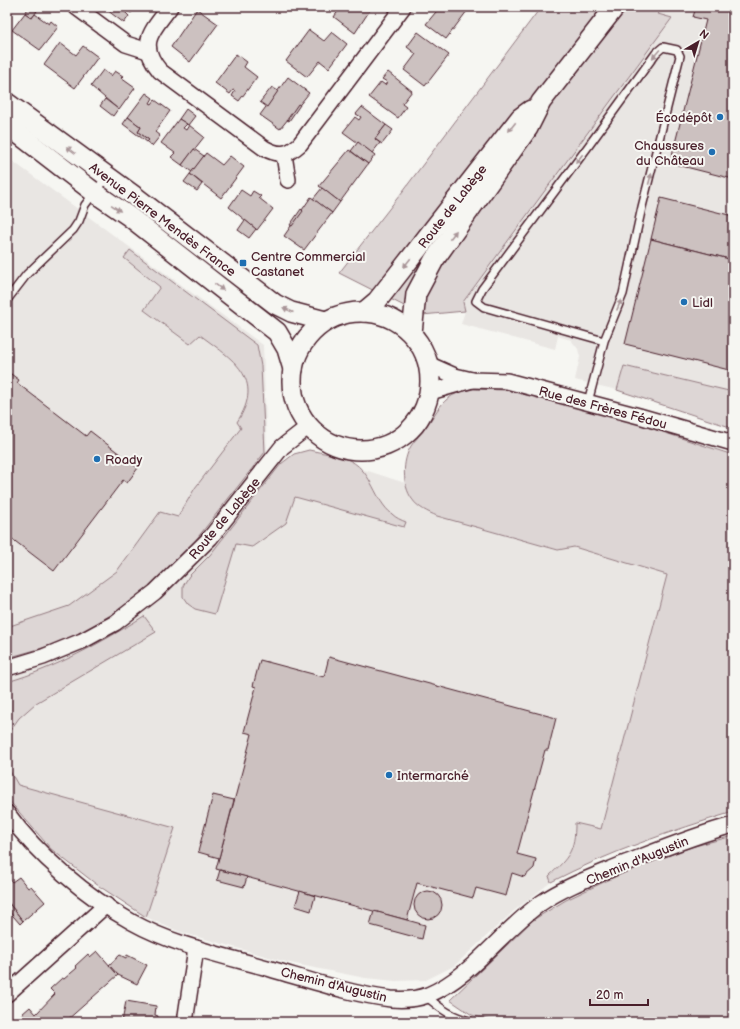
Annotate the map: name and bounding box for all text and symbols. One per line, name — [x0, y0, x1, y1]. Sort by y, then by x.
north arrow — [678, 22, 718, 62]
text: N — [697, 27, 711, 42]
one-way arrow — [651, 49, 660, 60]
place label: Écodépôt — [655, 110, 712, 126]
marker: Écodépôt — [715, 112, 725, 122]
one-way arrow — [508, 122, 517, 133]
place label: Chaussures du Château — [634, 138, 705, 169]
one-way arrow — [66, 146, 77, 154]
marker: Chaussures du Château — [707, 147, 717, 157]
one-way arrow — [575, 154, 583, 165]
street label: Avenue Pierre Mendès France — [86, 159, 239, 280]
street label: Route de Labège — [415, 161, 491, 252]
one-way arrow — [647, 173, 653, 185]
one-way arrow — [111, 204, 121, 212]
one-way arrow — [448, 229, 457, 240]
place label: Centre Commercial Castanet — [251, 249, 366, 280]
marker: Centre Commercial Castanet — [238, 258, 248, 268]
one-way arrow — [403, 258, 411, 269]
one-way arrow — [214, 283, 225, 292]
place label: Lidl — [692, 295, 713, 311]
marker: Lidl — [679, 297, 689, 307]
one-way arrow — [616, 299, 622, 311]
one-way arrow — [282, 307, 294, 314]
street label: Rue des Frères Fédou — [537, 383, 669, 433]
place label: Roady — [105, 452, 142, 468]
marker: Roady — [92, 454, 102, 464]
street label: Route de Labège — [186, 474, 264, 563]
place label: Intermarché — [397, 768, 469, 784]
marker: Intermarché — [384, 770, 394, 780]
street label: Chemin d'Augustin — [584, 833, 691, 889]
street label: Chemin d'Augustin — [279, 964, 389, 1006]
scale bar — [590, 981, 648, 1007]
text: 20 m — [596, 988, 623, 1003]

